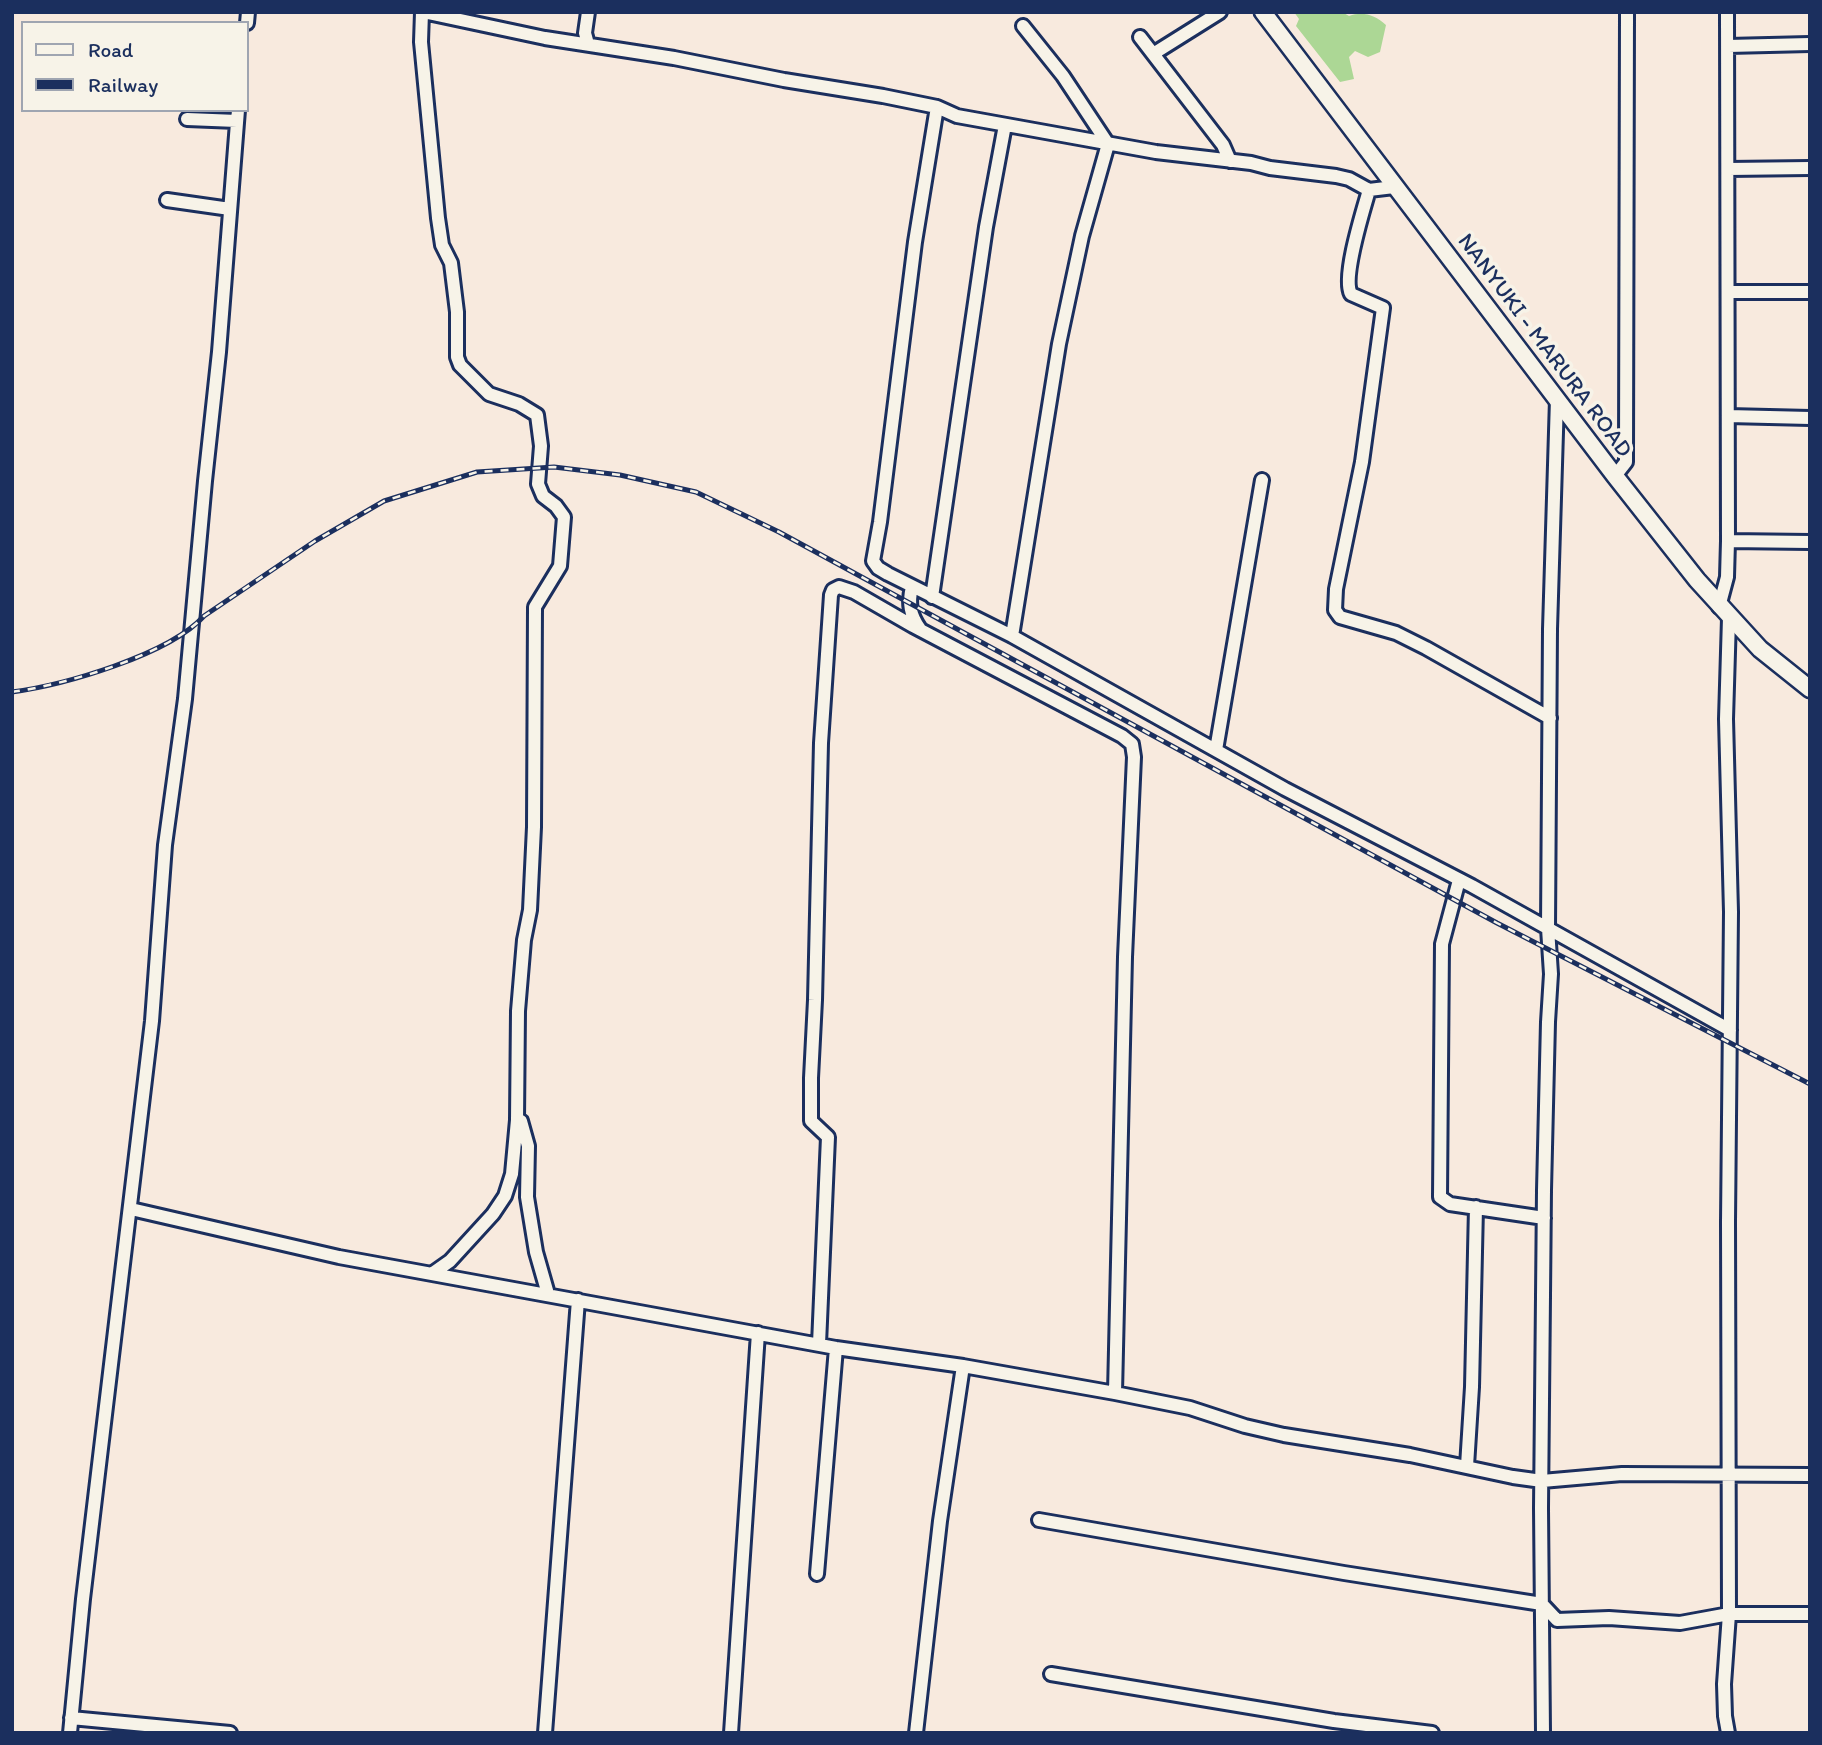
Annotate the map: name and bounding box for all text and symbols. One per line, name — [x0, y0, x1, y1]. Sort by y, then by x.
legend — [21, 21, 248, 112]
text: Road — [88, 37, 133, 62]
text: Railway — [88, 72, 158, 97]
street label: NANYUKI - MARURA ROAD — [1451, 229, 1637, 463]

